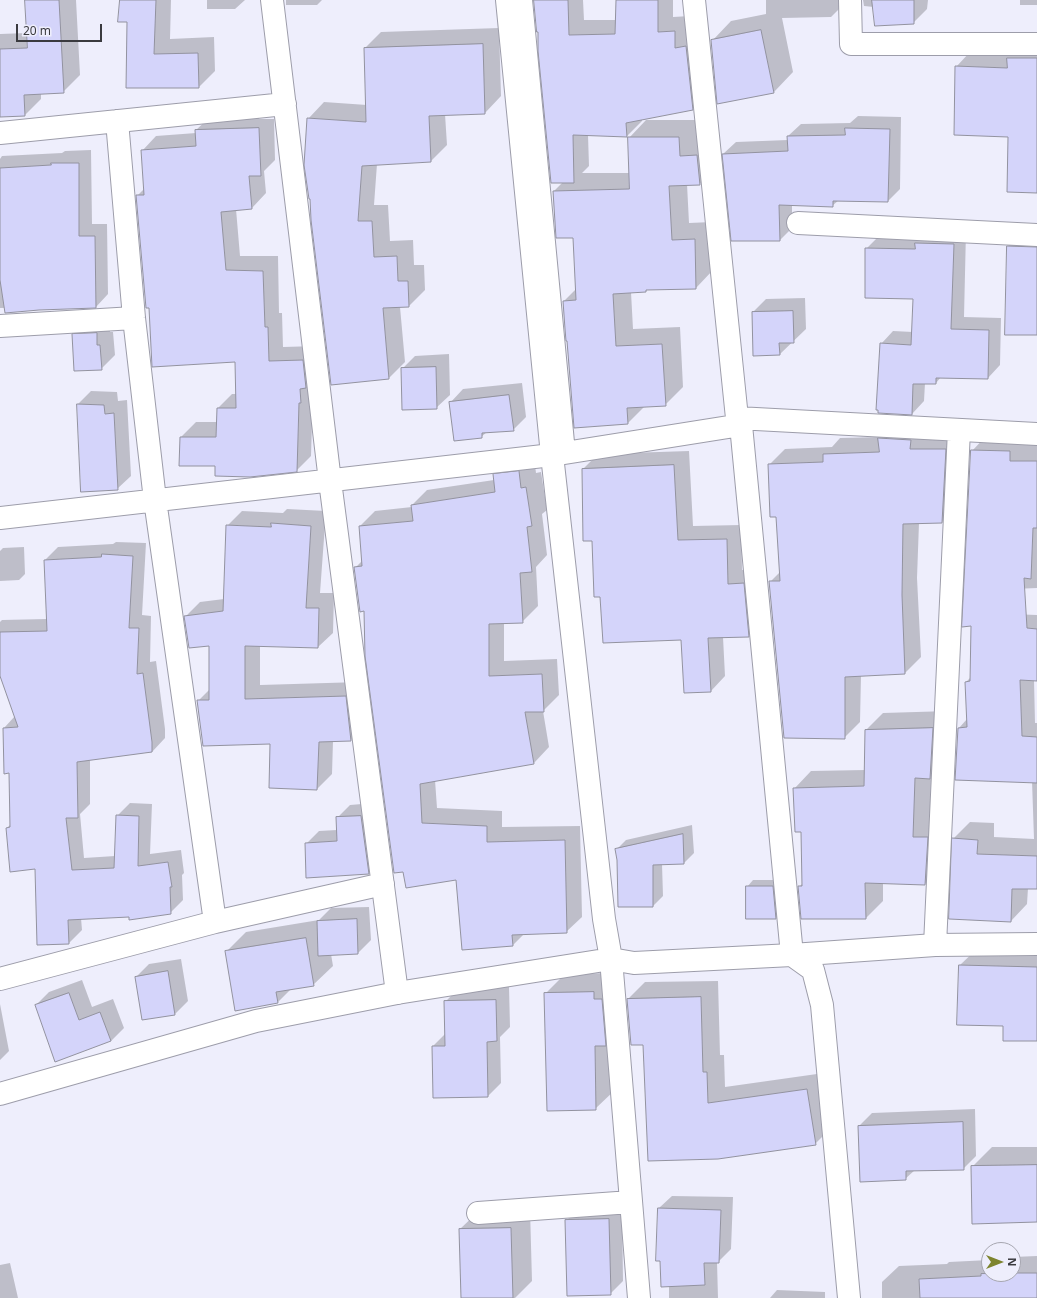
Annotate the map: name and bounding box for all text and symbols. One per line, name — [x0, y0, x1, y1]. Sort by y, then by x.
scale bar — [18, 16, 104, 42]
text: 20 m — [23, 22, 51, 39]
north arrow — [981, 1242, 1021, 1282]
text: N — [1005, 1258, 1020, 1266]

